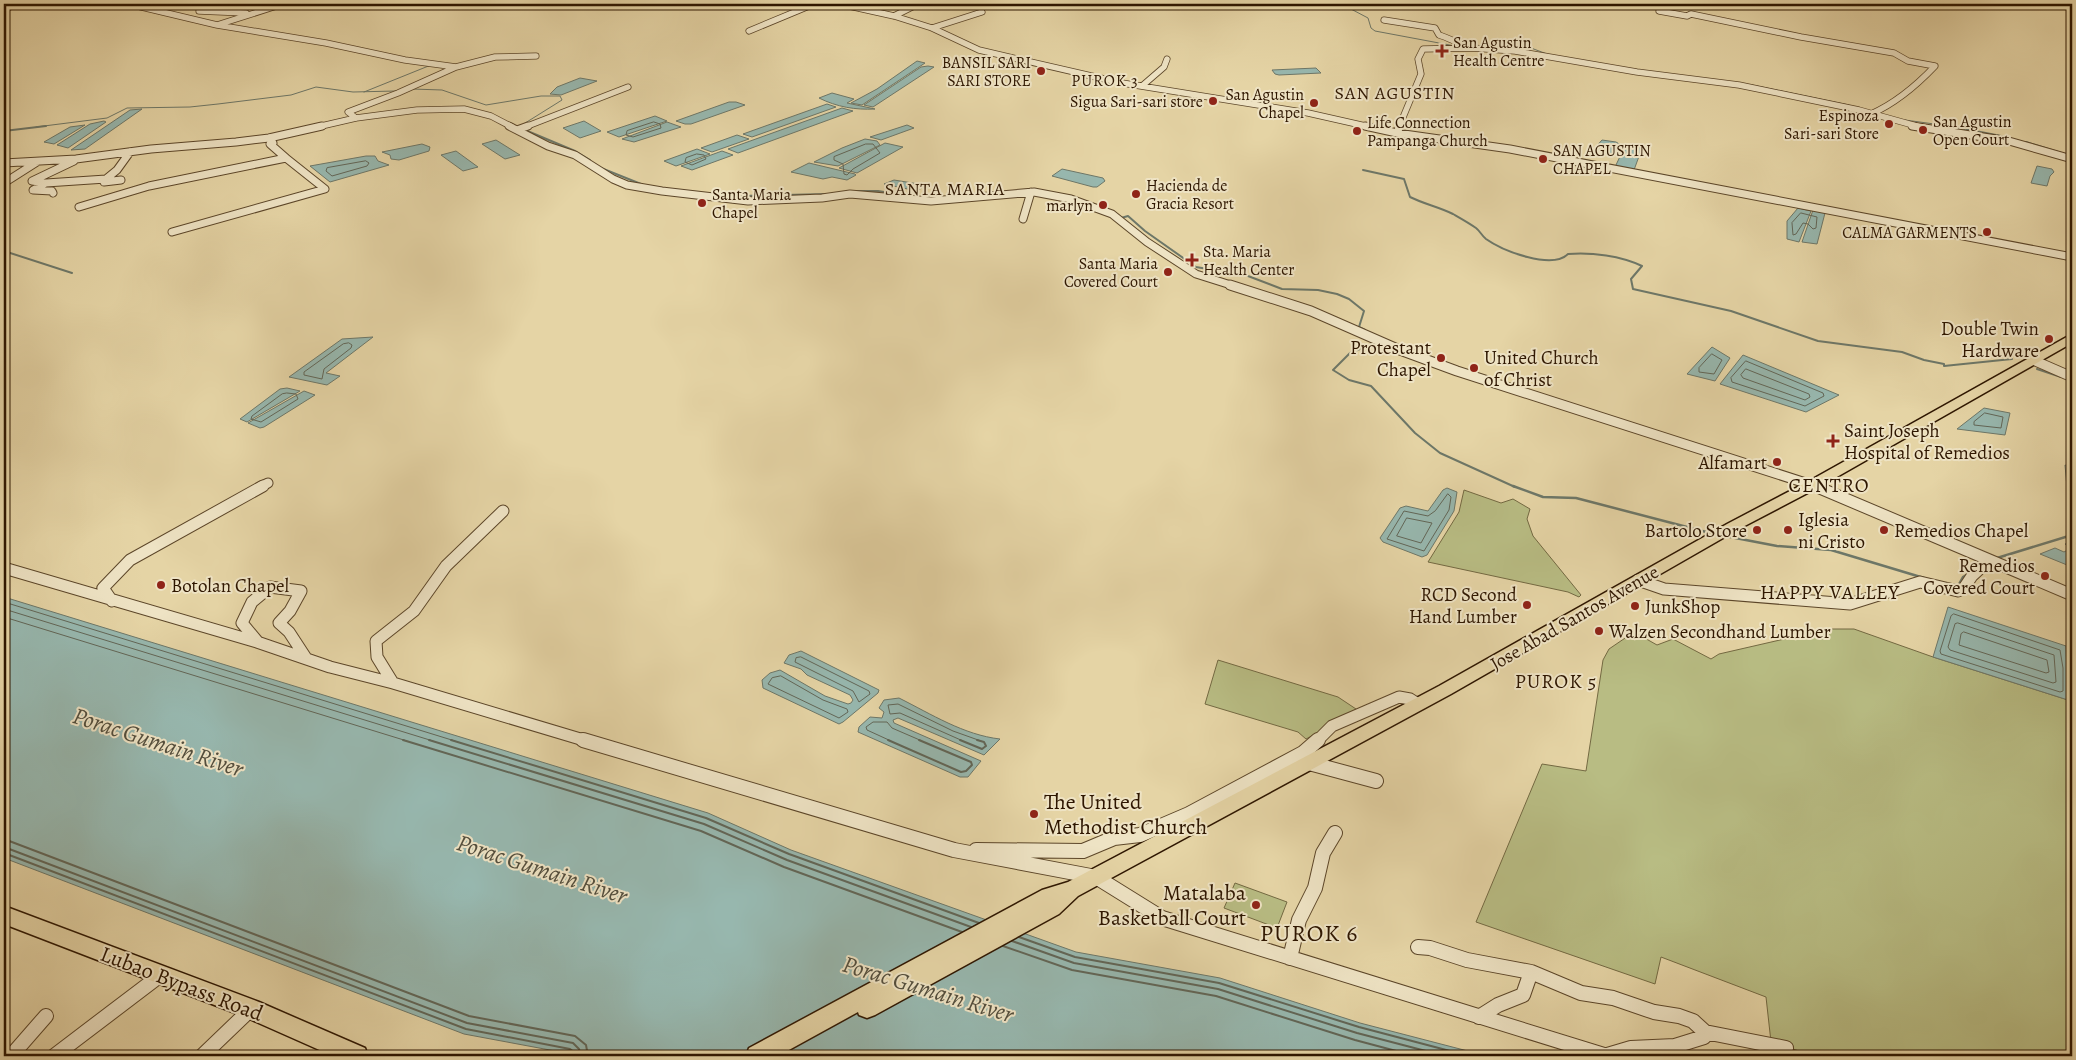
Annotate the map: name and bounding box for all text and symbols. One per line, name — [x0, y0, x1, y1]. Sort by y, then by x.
place label: San Agustin Health Centre — [1453, 32, 1544, 72]
marker: San Agustin Health Centre — [1435, 44, 1449, 58]
place label: BANSIL SARI SARI STORE — [942, 52, 1031, 92]
marker: BANSIL SARI SARI STORE — [1035, 65, 1047, 77]
district label: PUROK 3 — [1071, 70, 1139, 92]
district label: SAN AGUSTIN — [1335, 81, 1455, 105]
place label: San Agustin Chapel — [1225, 84, 1304, 124]
place label: Sigua Sari-sari store — [1070, 91, 1203, 113]
marker: Sigua Sari-sari store — [1207, 95, 1219, 107]
marker: San Agustin Chapel — [1308, 97, 1320, 109]
place label: Espinoza Sari-sari Store — [1784, 105, 1880, 145]
place label: San Agustin Open Court — [1933, 111, 2012, 151]
place label: Life Connection Pampanga Church — [1367, 112, 1488, 152]
marker: Espinoza Sari-sari Store — [1883, 118, 1895, 130]
marker: San Agustin Open Court — [1917, 124, 1929, 136]
marker: Life Connection Pampanga Church — [1351, 125, 1363, 137]
place label: SAN AGUSTIN CHAPEL — [1553, 140, 1651, 180]
marker: SAN AGUSTIN CHAPEL — [1537, 153, 1549, 165]
place label: Hacienda de Gracia Resort — [1146, 175, 1234, 215]
district label: SANTA MARIA — [885, 177, 1005, 201]
place label: Santa Maria Chapel — [712, 184, 792, 224]
marker: Hacienda de Gracia Resort — [1130, 188, 1142, 200]
place label: marlyn — [1046, 195, 1093, 217]
marker: Santa Maria Chapel — [696, 197, 708, 209]
marker: marlyn — [1097, 199, 1109, 211]
place label: CALMA GARMENTS — [1842, 222, 1977, 244]
marker: CALMA GARMENTS — [1981, 226, 1993, 238]
place label: Sta. Maria Health Center — [1203, 241, 1294, 281]
place label: Santa Maria Covered Court — [1064, 253, 1159, 293]
marker: Sta. Maria Health Center — [1185, 253, 1199, 267]
marker: Santa Maria Covered Court — [1162, 266, 1174, 278]
place label: Double Twin Hardware — [1941, 316, 2039, 364]
marker: Double Twin Hardware — [2043, 333, 2055, 345]
place label: Protestant Chapel — [1350, 335, 1431, 383]
place label: United Church of Christ — [1484, 345, 1599, 393]
marker: Protestant Chapel — [1435, 352, 1447, 364]
marker: United Church of Christ — [1468, 362, 1480, 374]
place label: Saint Joseph Hospital of Remedios — [1844, 418, 2010, 466]
marker: Saint Joseph Hospital of Remedios — [1826, 434, 1840, 448]
place label: Alfamart — [1698, 450, 1767, 476]
marker: Alfamart — [1771, 456, 1783, 468]
district label: CENTRO — [1788, 472, 1870, 499]
place label: Iglesia ni Cristo — [1798, 507, 1865, 555]
place label: Bartolo Store — [1645, 518, 1747, 544]
place label: Remedios Chapel — [1894, 518, 2029, 544]
marker: Bartolo Store — [1751, 524, 1763, 536]
marker: Iglesia ni Cristo — [1782, 524, 1794, 536]
marker: Remedios Chapel — [1878, 524, 1890, 536]
place label: Remedios Covered Court — [1923, 553, 2035, 601]
street label: Jose Abad Santos Avenue — [1485, 559, 1664, 677]
marker: Remedios Covered Court — [2039, 570, 2051, 582]
place label: Botolan Chapel — [171, 573, 289, 599]
marker: Botolan Chapel — [155, 579, 167, 591]
district label: HAPPY VALLEY — [1760, 579, 1900, 606]
place label: RCD Second Hand Lumber — [1409, 582, 1518, 630]
place label: JunkShop — [1645, 594, 1720, 620]
marker: RCD Second Hand Lumber — [1521, 599, 1533, 611]
marker: JunkShop — [1629, 600, 1641, 612]
place label: Walzen Secondhand Lumber — [1608, 619, 1831, 645]
marker: Walzen Secondhand Lumber — [1593, 625, 1605, 637]
district label: PUROK 5 — [1515, 668, 1597, 695]
water label: Porac Gumain River — [69, 699, 248, 785]
place label: The United Methodist Church — [1044, 787, 1207, 842]
marker: The United Methodist Church — [1028, 808, 1040, 820]
water label: Porac Gumain River — [453, 826, 632, 912]
place label: Matalaba Basketball Court — [1098, 878, 1247, 933]
marker: Matalaba Basketball Court — [1250, 899, 1262, 911]
district label: PUROK 6 — [1260, 917, 1358, 949]
street label: Lubao Bypass Road — [96, 939, 268, 1029]
water label: Porac Gumain River — [839, 948, 1018, 1030]

